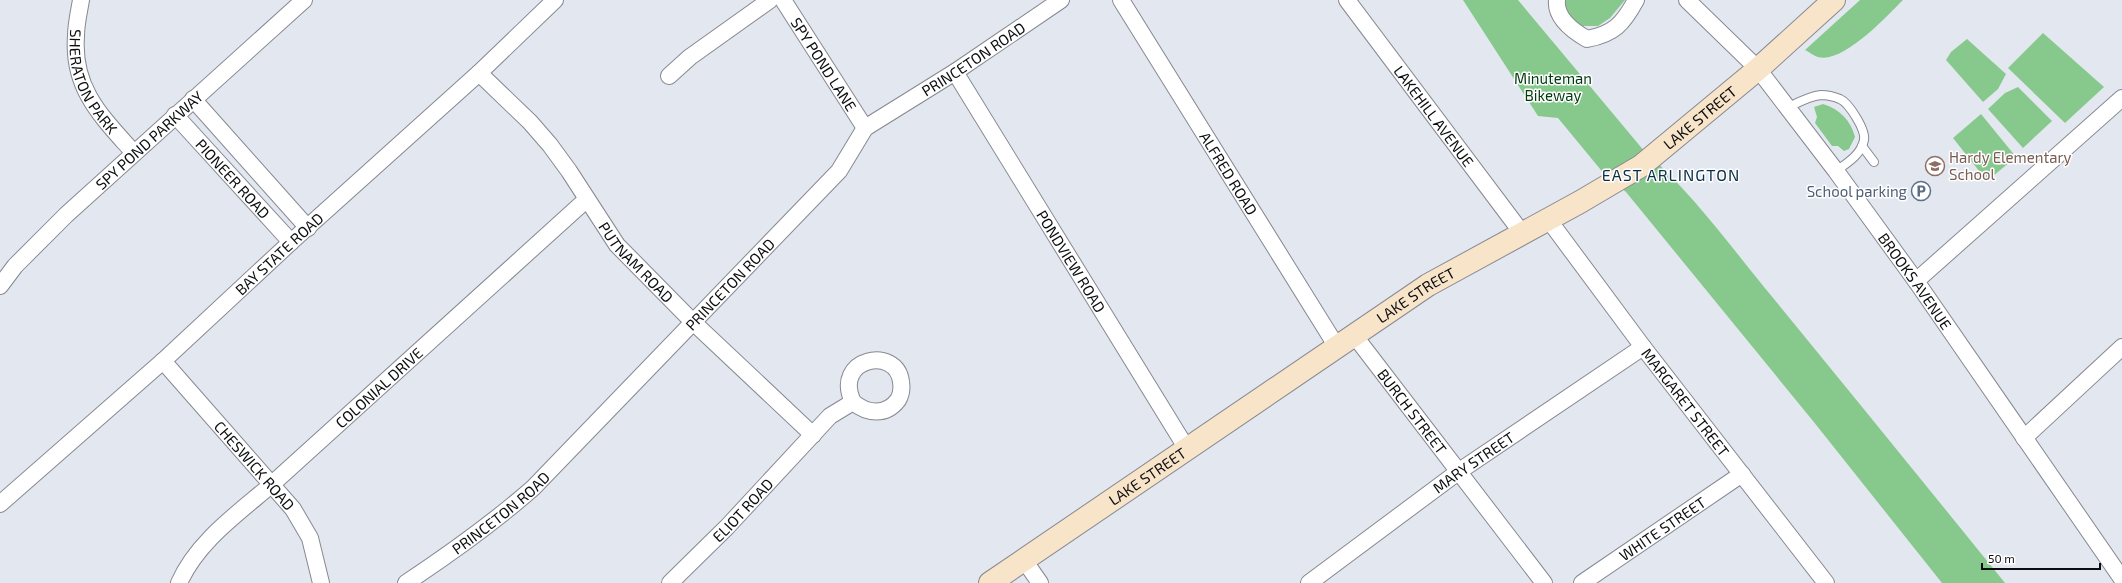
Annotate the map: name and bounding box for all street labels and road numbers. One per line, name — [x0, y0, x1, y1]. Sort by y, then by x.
street label: SPY POND LANE — [787, 14, 861, 114]
street label: PRINCETON ROAD — [918, 18, 1029, 100]
street label: SHERATON PARK — [67, 29, 121, 137]
street label: LAKEHILL AVENUE — [1390, 62, 1478, 170]
street label: LAKE STREET — [1659, 82, 1740, 153]
street label: SPY POND PARKWAY — [92, 87, 207, 193]
street label: ALFRED ROAD — [1196, 128, 1261, 218]
street label: PIONEER ROAD — [192, 135, 274, 222]
street label: PONDVIEW ROAD — [1033, 207, 1110, 316]
street label: BAY STATE ROAD — [231, 209, 327, 298]
street label: PUTNAM ROAD — [595, 218, 677, 306]
street label: BROOKS AVENUE — [1875, 229, 1956, 333]
street label: PRINCETON ROAD — [681, 234, 778, 334]
street label: LAKE STREET — [1373, 263, 1458, 326]
street label: COLONIAL DRIVE — [331, 343, 426, 431]
street label: MARGARET STREET — [1638, 344, 1733, 460]
street label: BURCH STREET — [1374, 365, 1451, 458]
street label: CHESWICK ROAD — [211, 417, 299, 514]
street label: MARY STREET — [1429, 428, 1518, 497]
street label: LAKE STREET — [1105, 443, 1189, 509]
street label: PRINCETON ROAD — [448, 468, 553, 558]
street label: ELIOT ROAD — [709, 475, 777, 545]
street label: WHITE STREET — [1616, 492, 1709, 564]

